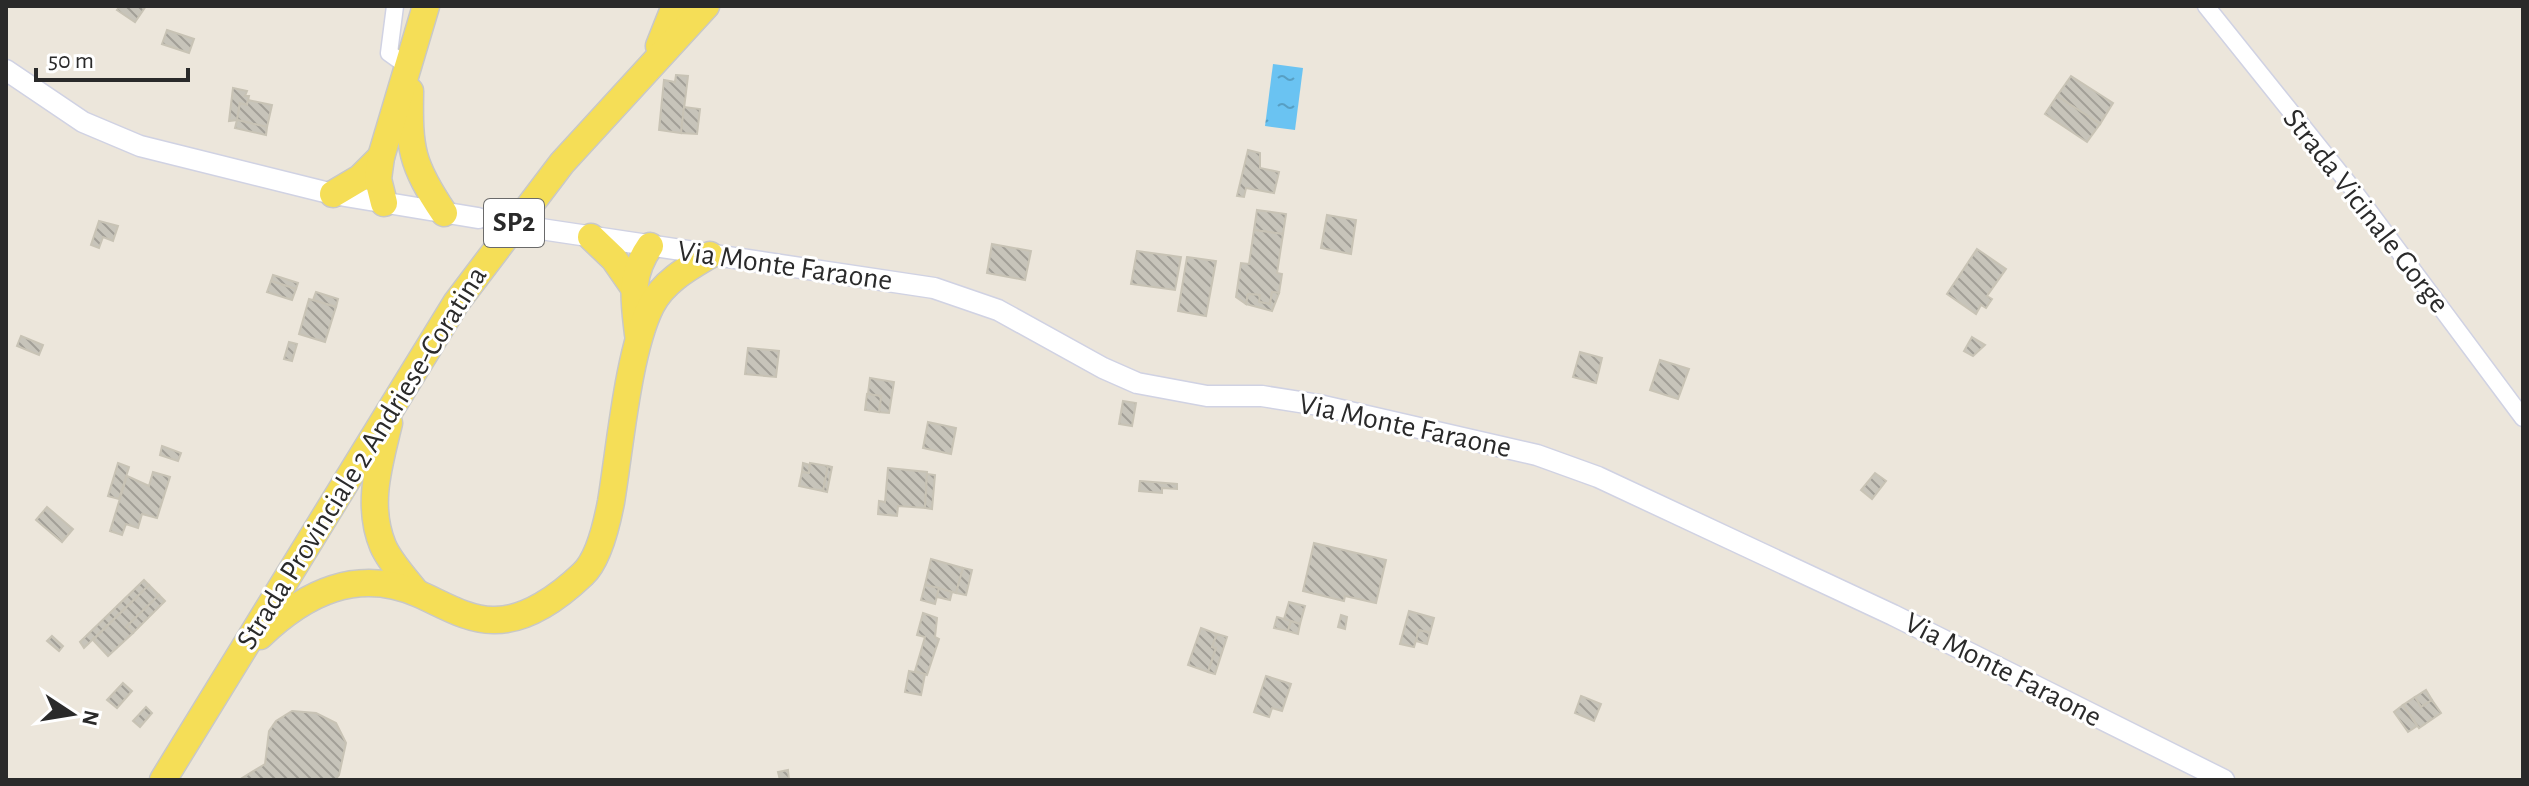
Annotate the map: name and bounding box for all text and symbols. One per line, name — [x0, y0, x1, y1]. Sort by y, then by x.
scale bar — [36, 32, 188, 82]
text: 50 m — [48, 49, 94, 73]
street label: Strada Vicinale Gorge — [2277, 103, 2455, 319]
road number: SP2 — [484, 199, 544, 247]
street label: Via Monte Faraone — [676, 236, 894, 296]
street label: Strada Provinciale 2 Andriese-Coratina — [231, 261, 493, 655]
street label: Via Monte Faraone — [1296, 389, 1514, 463]
street label: Via Monte Faraone — [1900, 607, 2106, 733]
north arrow — [32, 674, 112, 754]
text: N — [78, 708, 103, 728]

